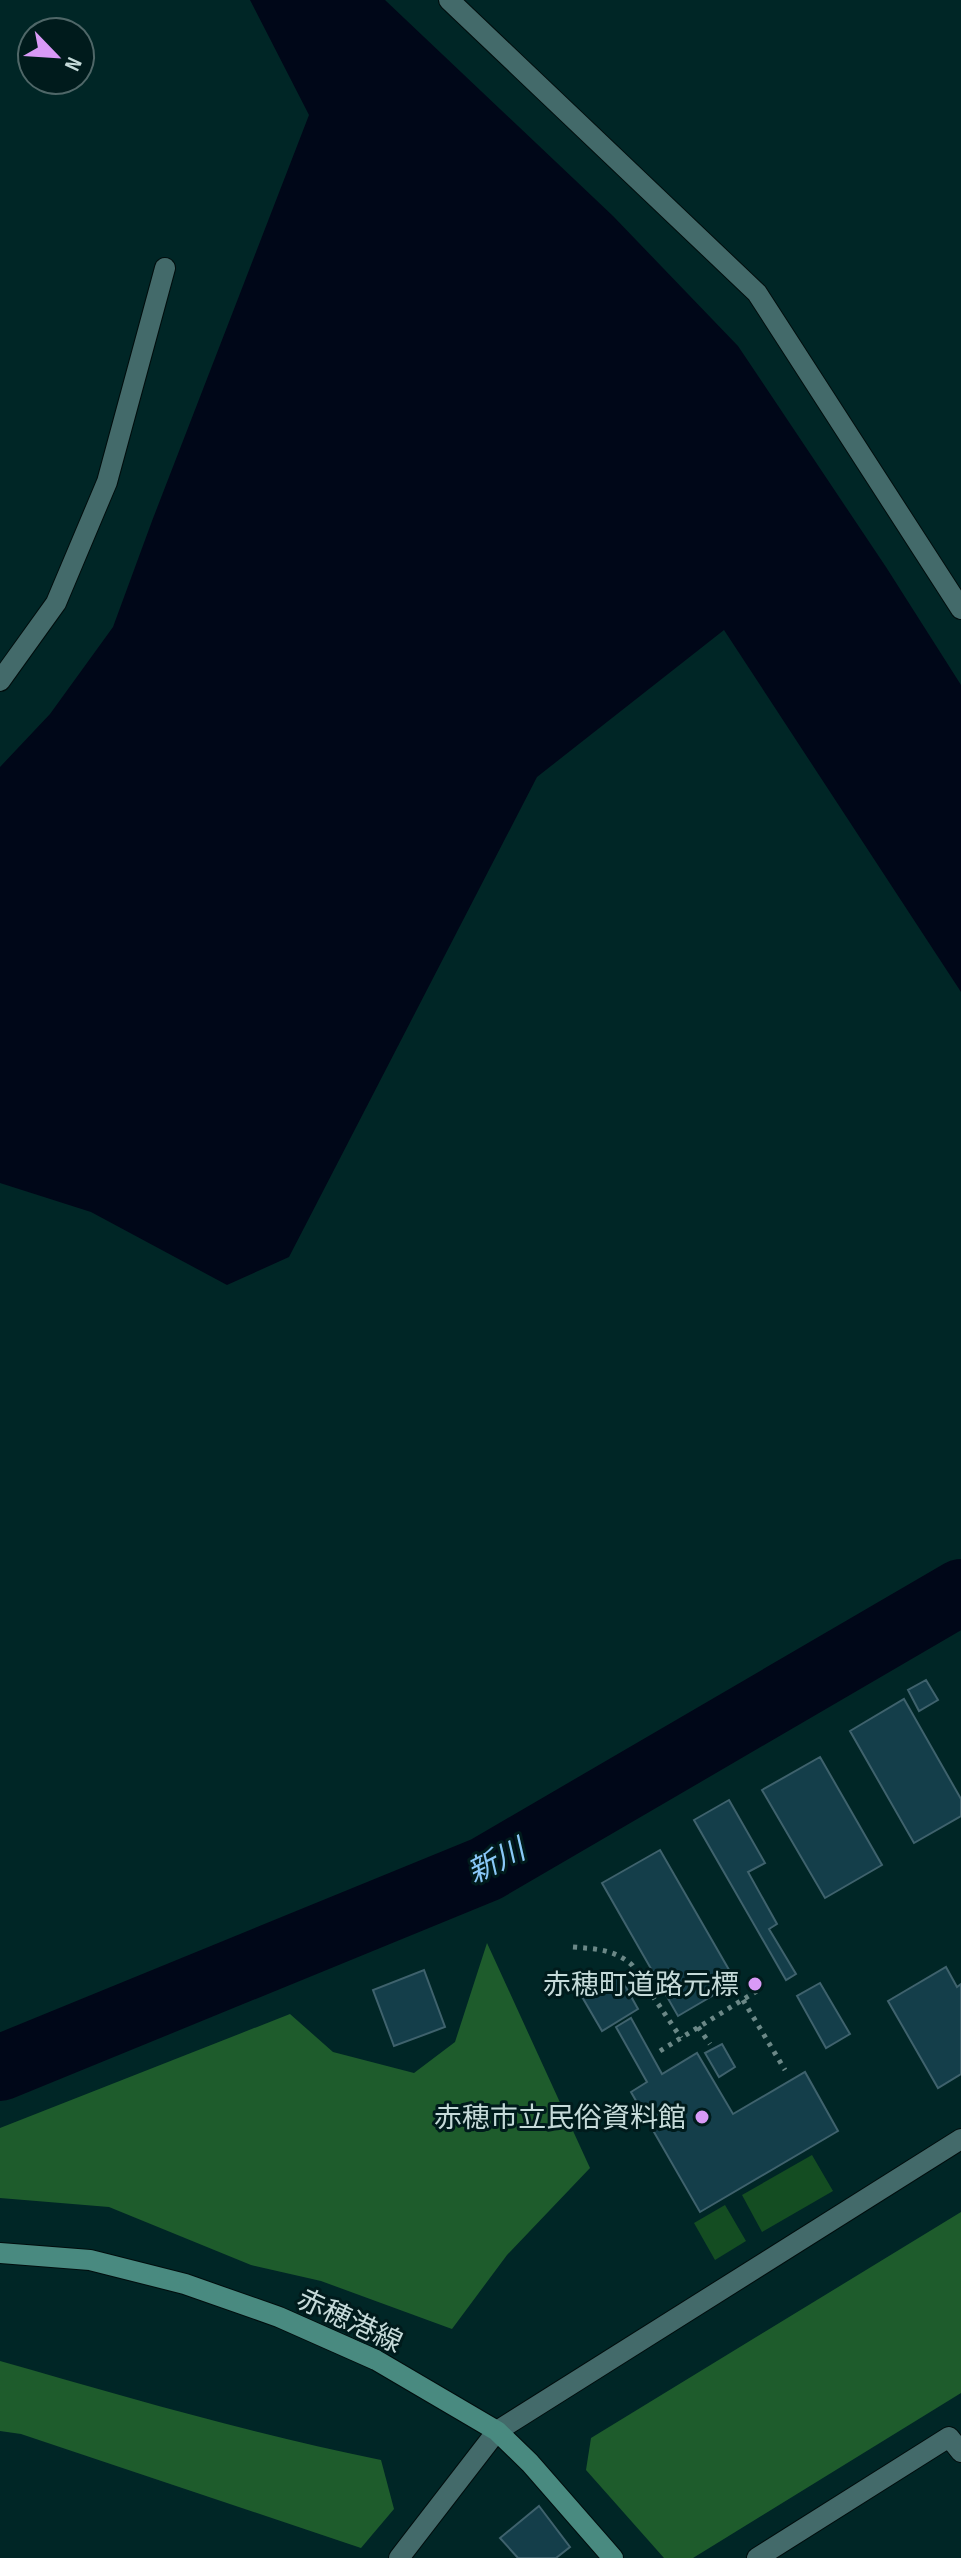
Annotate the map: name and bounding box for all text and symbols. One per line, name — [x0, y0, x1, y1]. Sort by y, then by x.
north arrow — [16, 16, 96, 96]
text: N — [58, 53, 87, 75]
water label: 新川 — [462, 1831, 534, 1892]
place label: 赤穂町道路元標 — [543, 1969, 739, 2002]
marker: 赤穂町道路元標 — [746, 1975, 764, 1993]
place label: 赤穂市立民俗資料館 — [434, 2102, 686, 2135]
marker: 赤穂市立民俗資料館 — [693, 2108, 711, 2126]
street label: 赤穂港線 — [292, 2283, 407, 2360]

